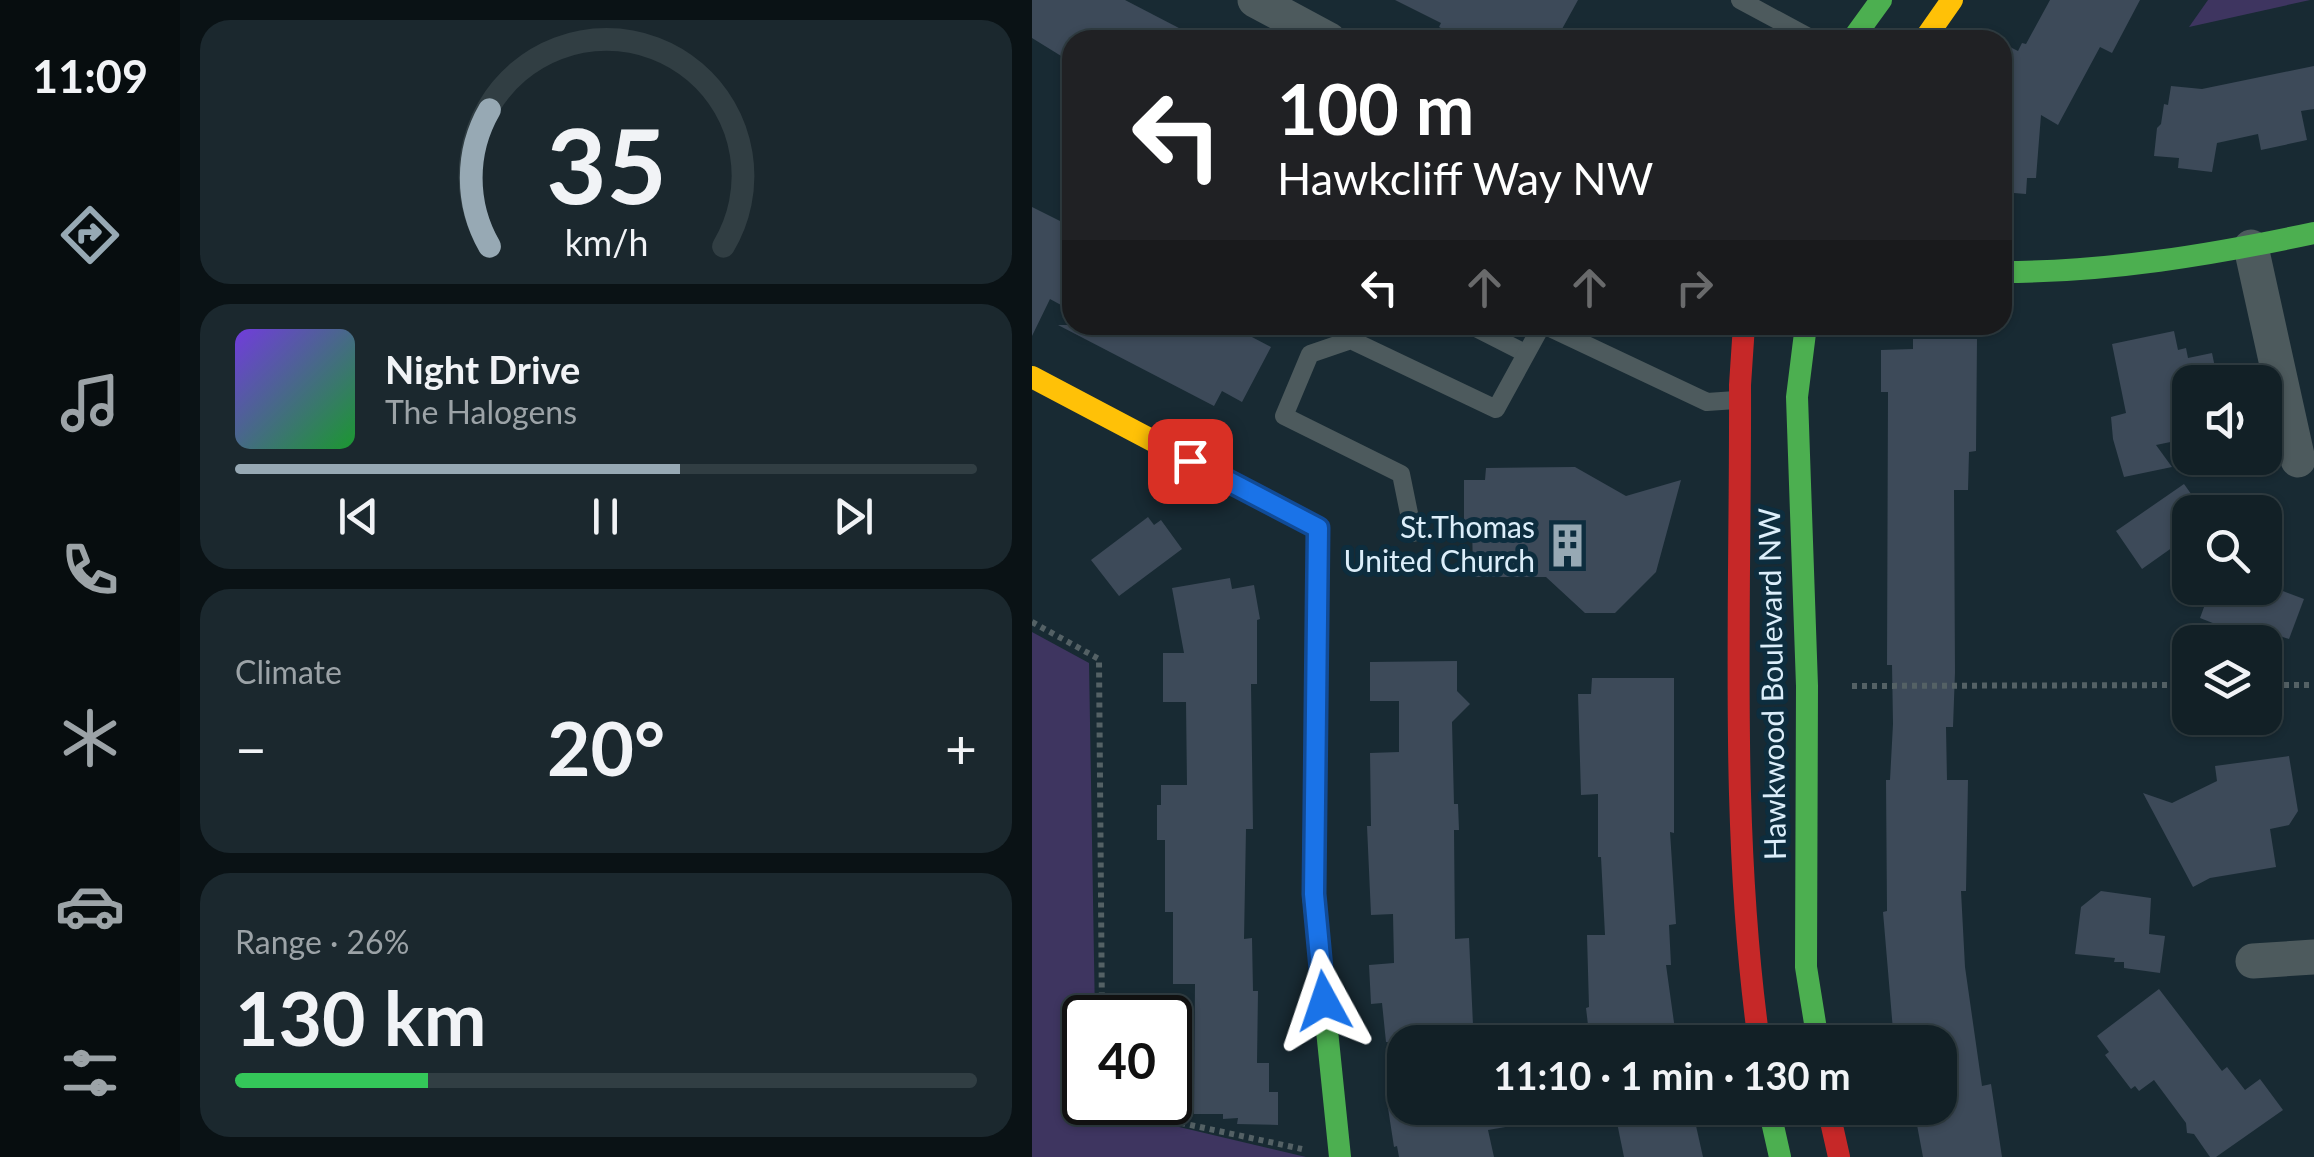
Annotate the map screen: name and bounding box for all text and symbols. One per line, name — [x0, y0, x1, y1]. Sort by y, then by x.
text: 11:09 — [32, 49, 148, 103]
text: 100 m — [1277, 66, 1474, 150]
icon: left — [1112, 70, 1242, 200]
text: 35 — [546, 101, 666, 226]
text: Hawkcliff Way NW — [1277, 151, 1653, 205]
icon: directions — [55, 200, 125, 270]
text: km/h — [564, 221, 648, 264]
icon: left — [1352, 260, 1407, 315]
icon: ahead — [1457, 260, 1512, 315]
icon: ahead — [1562, 260, 1617, 315]
icon: right — [1667, 260, 1722, 315]
text: Night Drive — [385, 346, 580, 392]
map controls — [2172, 365, 2282, 735]
button: sound — [2172, 365, 2282, 475]
icon: music — [55, 368, 125, 438]
text: The Halogens — [385, 392, 577, 431]
pin — [1148, 419, 1233, 504]
icon: arrive — [1163, 434, 1218, 489]
icon: previous — [331, 489, 386, 544]
icon: pause — [578, 489, 633, 544]
icon: next — [826, 489, 881, 544]
button: search — [2172, 495, 2282, 605]
place label: St.Thomas United Church — [1344, 508, 1535, 578]
street label: Hawkwood Boulevard NW — [1750, 508, 1792, 860]
building icon: St.Thomas United Church — [1544, 521, 1592, 569]
icon: phone — [55, 535, 125, 605]
button: layers — [2172, 625, 2282, 735]
text: Climate — [235, 652, 342, 691]
text: 20° — [547, 702, 665, 792]
icon: climate — [55, 703, 125, 773]
text: − — [235, 715, 267, 781]
text: + — [945, 715, 977, 781]
icon: car — [55, 871, 125, 941]
text: Range · 26% — [235, 922, 409, 961]
position arrow — [1272, 949, 1376, 1053]
text: 130 km — [235, 972, 487, 1062]
speed limit sign: 40 — [1062, 995, 1192, 1125]
icon: filters — [55, 1038, 125, 1108]
text: 11:10 · 1 min · 130 m — [1493, 1052, 1851, 1098]

